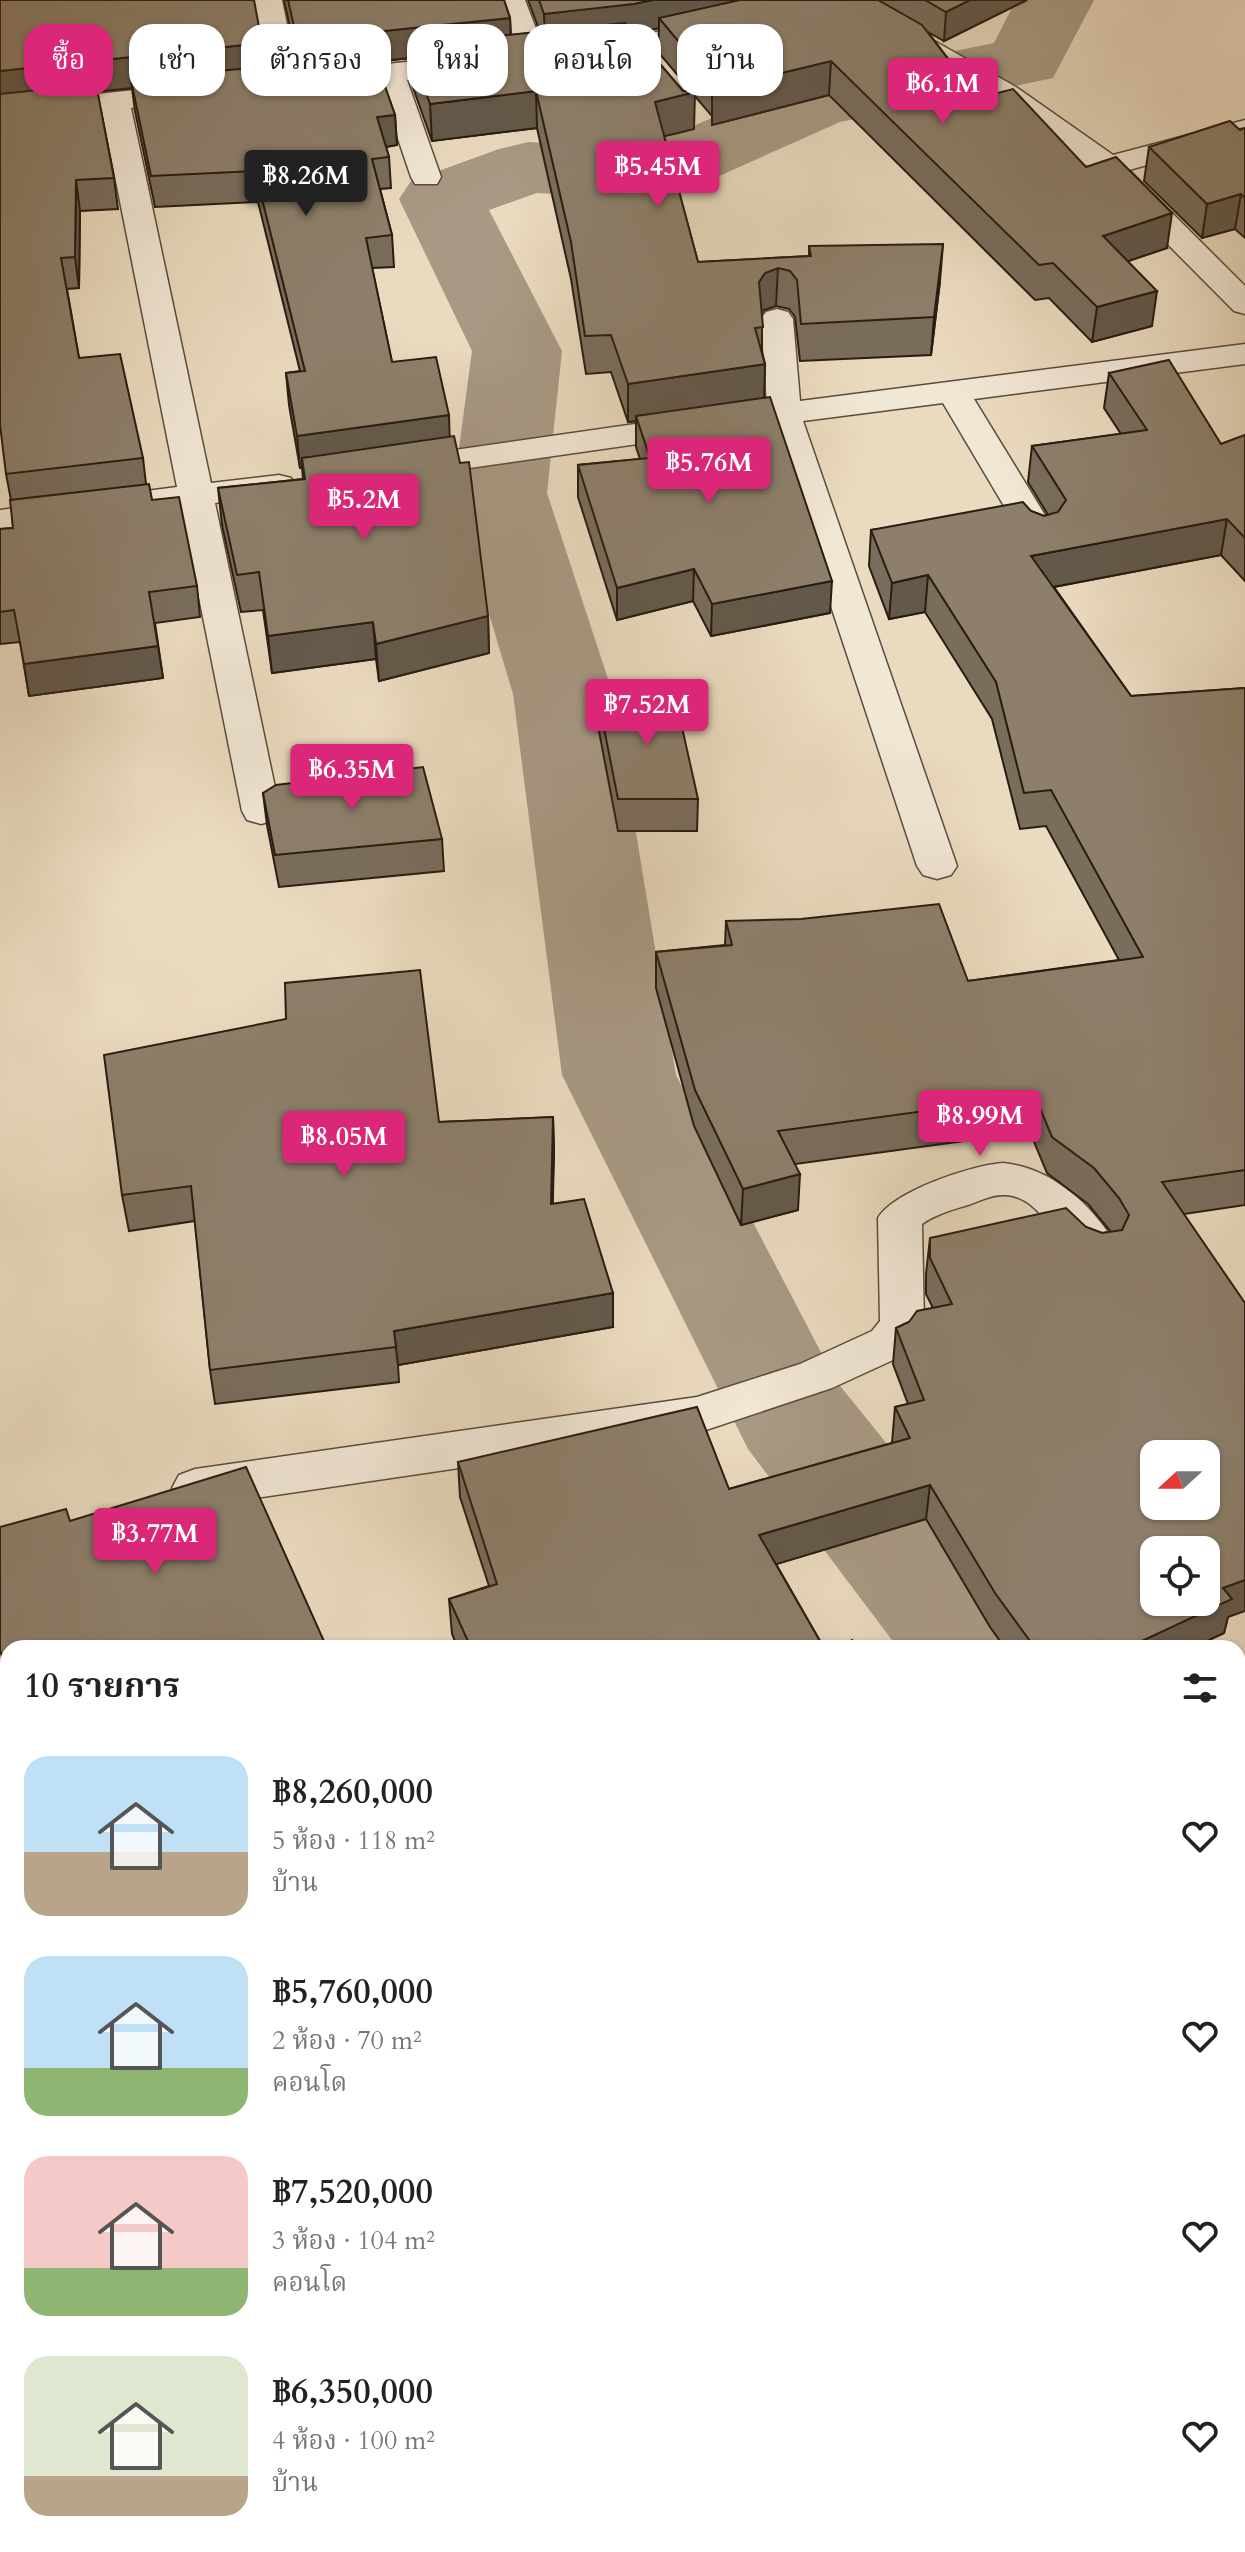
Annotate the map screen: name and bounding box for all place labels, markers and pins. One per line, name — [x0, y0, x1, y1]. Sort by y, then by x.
pin: ฿6.1M — [887, 58, 999, 126]
pin: ฿5.45M — [593, 141, 723, 209]
pin: ฿8.26M — [241, 150, 371, 218]
pin: ฿5.76M — [644, 437, 774, 505]
pin: ฿5.2M — [308, 474, 420, 542]
pin: ฿7.52M — [582, 679, 712, 747]
pin: ฿6.35M — [287, 744, 417, 812]
pin: ฿8.99M — [915, 1090, 1045, 1158]
pin: ฿8.05M — [279, 1111, 409, 1179]
pin: ฿3.77M — [90, 1508, 220, 1576]

